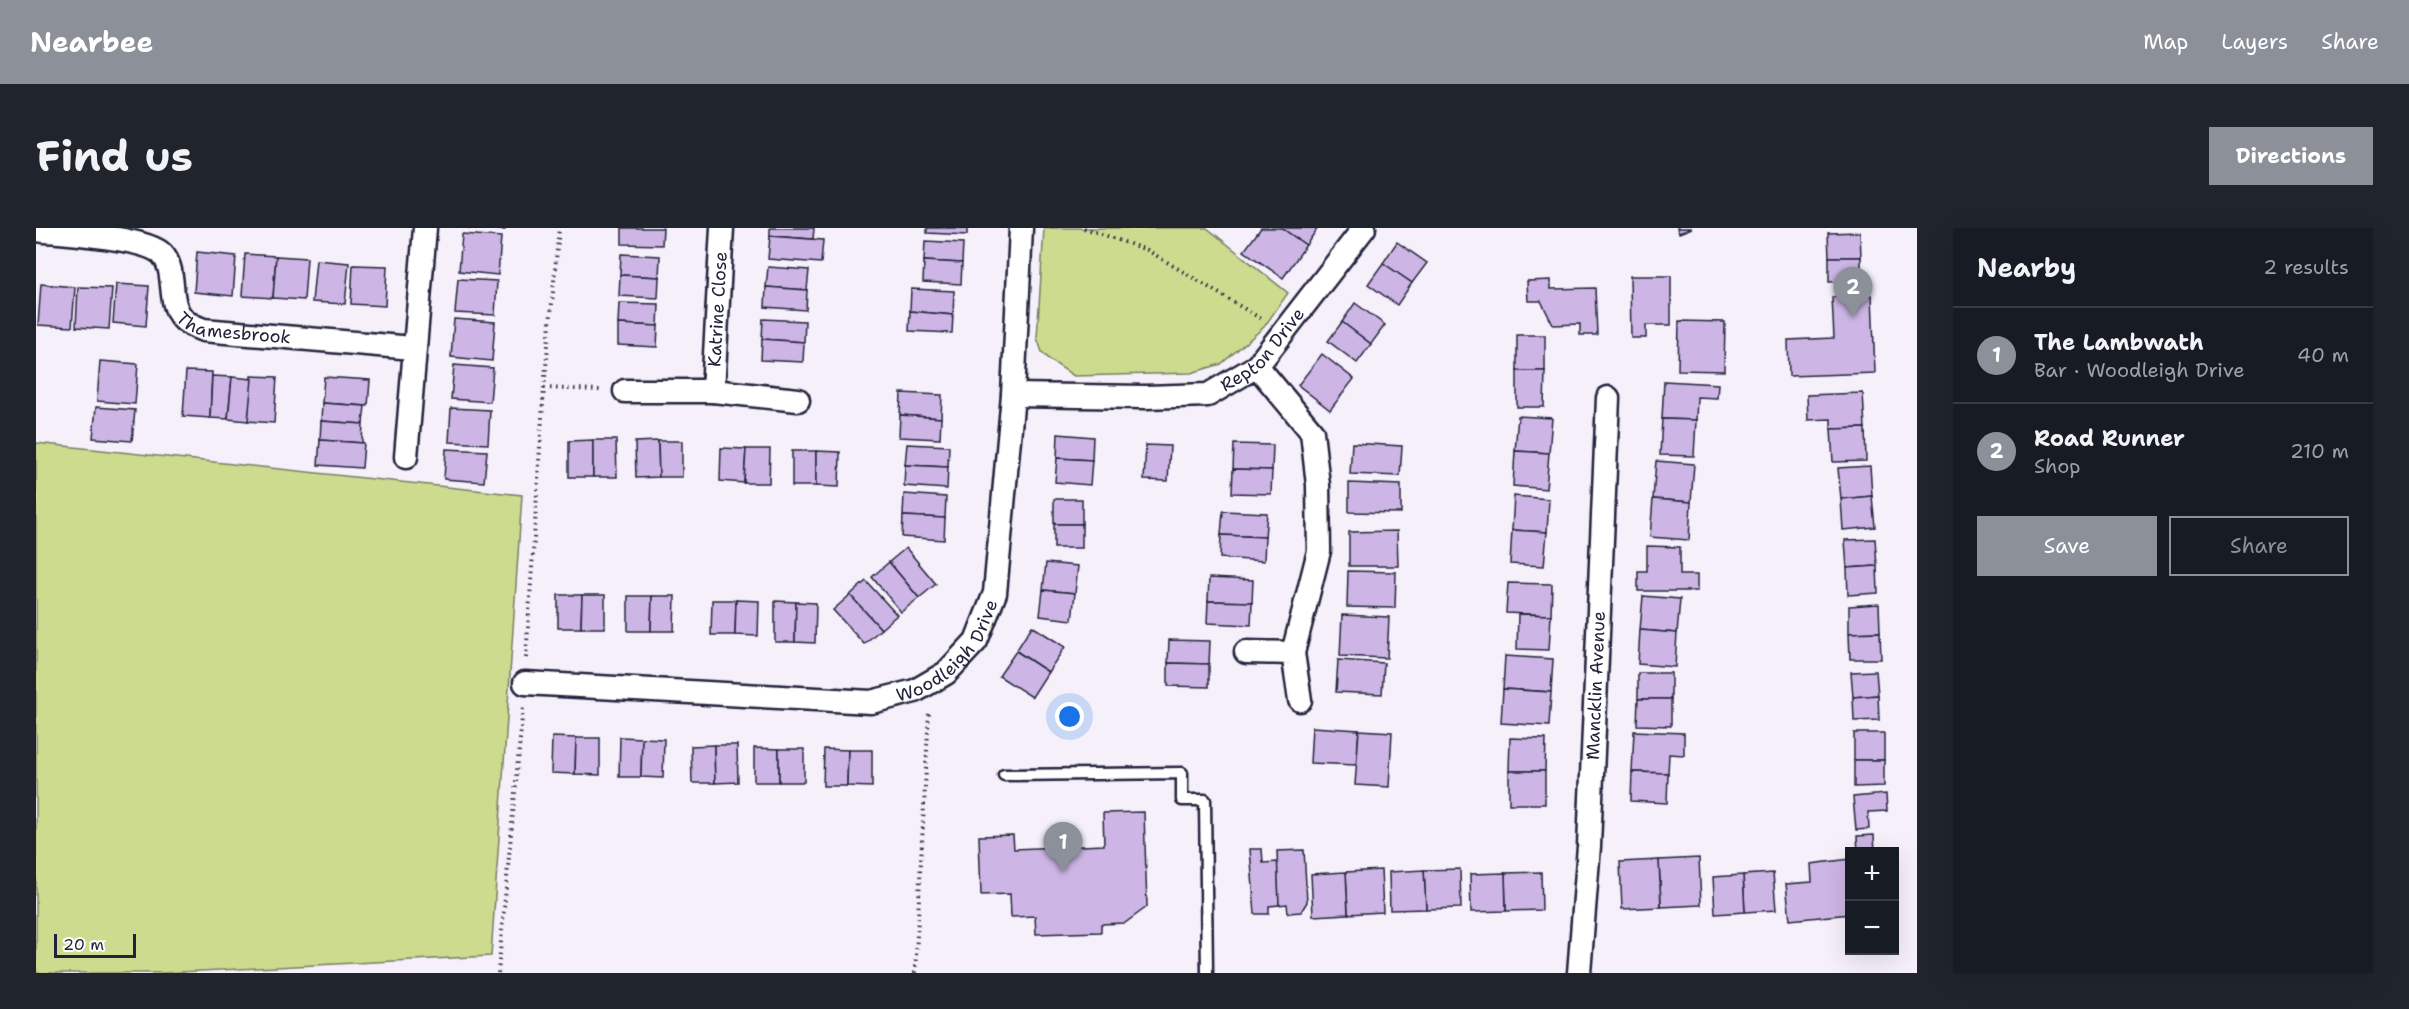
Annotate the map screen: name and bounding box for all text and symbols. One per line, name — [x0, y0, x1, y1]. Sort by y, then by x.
text: Nearbee — [30, 23, 153, 61]
text: Map — [2143, 28, 2188, 56]
text: Layers — [2221, 28, 2288, 56]
text: Share — [2321, 28, 2379, 56]
button: Directions — [2209, 127, 2373, 185]
text: Find us — [36, 128, 193, 184]
text: Nearby — [1977, 250, 2076, 285]
street label: Katrine Close — [702, 251, 733, 367]
text: 2 results — [2263, 254, 2349, 280]
pin: 2 — [1834, 268, 1872, 317]
street label: Repton Drive — [1216, 303, 1310, 397]
street label: Thamesbrook — [171, 307, 292, 349]
text: The Lambwath — [2034, 328, 2204, 357]
text: 1 — [1992, 342, 2001, 368]
text: 40 m — [2297, 342, 2349, 368]
text: Bar · Woodleigh Drive — [2034, 357, 2245, 383]
text: Road Runner — [2034, 424, 2185, 453]
text: 2 — [1990, 438, 2004, 464]
text: 210 m — [2290, 438, 2349, 464]
text: Shop — [2034, 453, 2081, 479]
button: Save — [1977, 516, 2157, 576]
button: Share — [2169, 516, 2349, 576]
street label: Woodleigh Drive — [894, 596, 1003, 707]
street label: Mancklin Avenue — [1581, 611, 1611, 760]
your location — [1055, 702, 1084, 731]
pin: 1 — [1044, 822, 1082, 872]
map controls — [1845, 847, 1899, 955]
button: + — [1845, 847, 1899, 901]
button: − — [1845, 901, 1899, 955]
scale bar — [54, 931, 136, 958]
text: 20 m — [63, 934, 104, 955]

